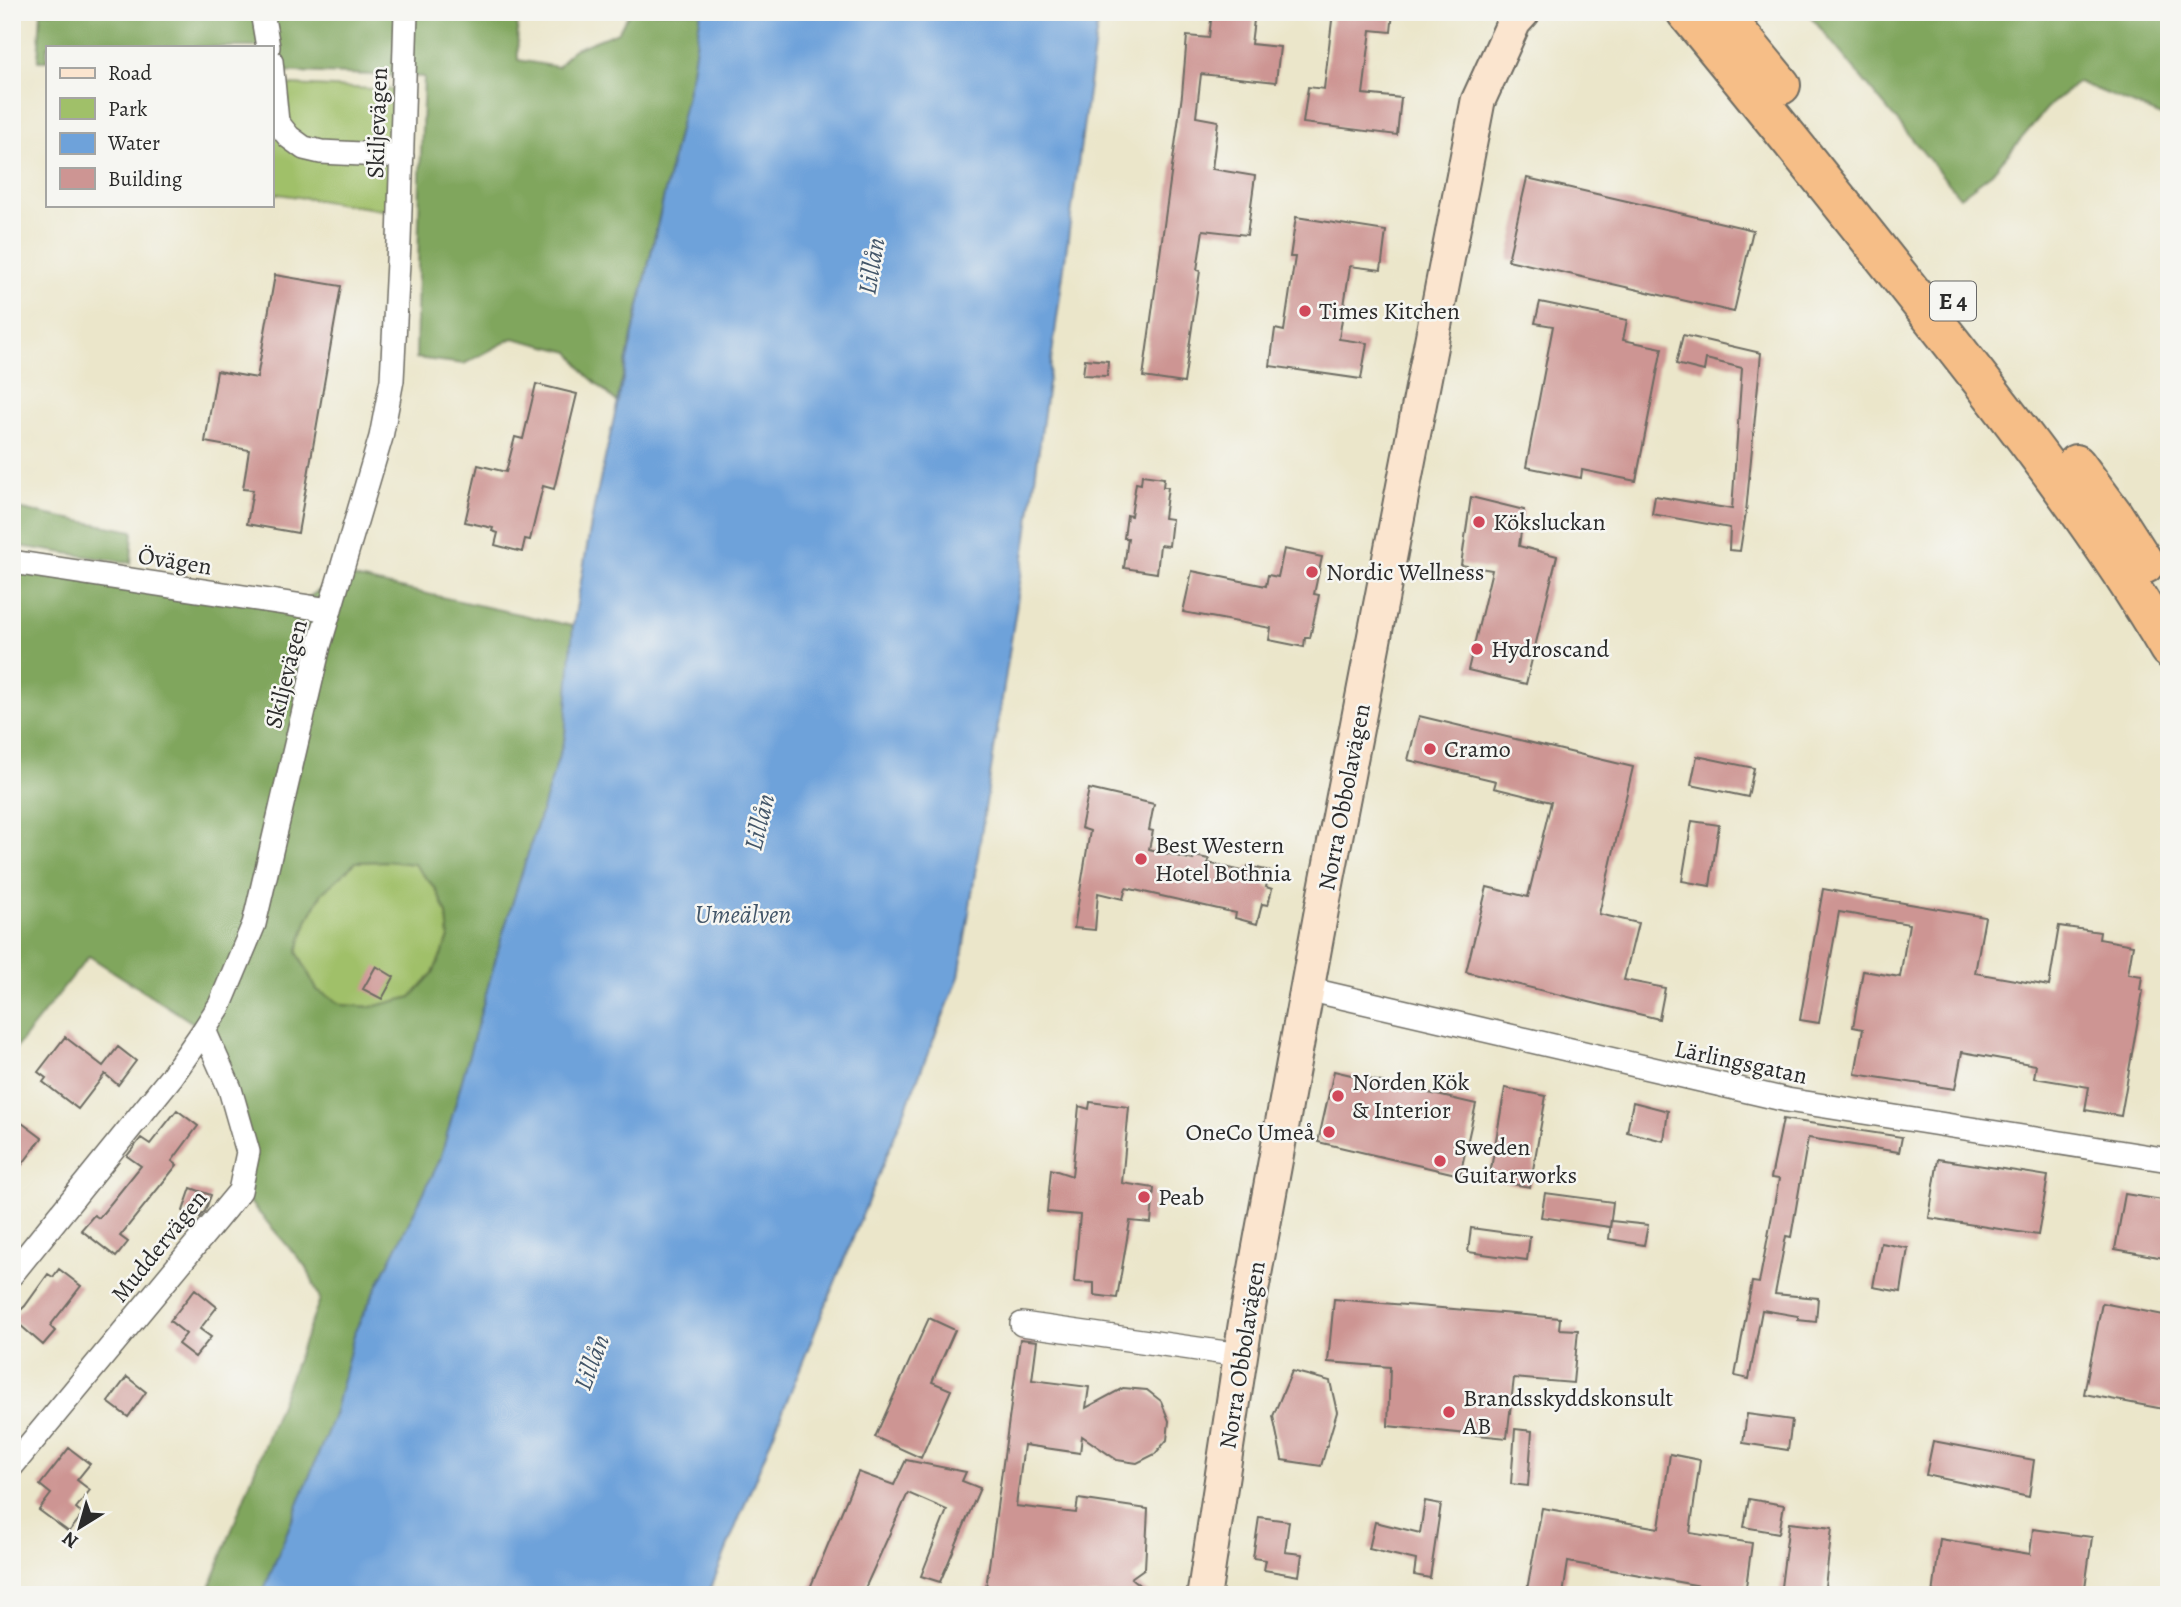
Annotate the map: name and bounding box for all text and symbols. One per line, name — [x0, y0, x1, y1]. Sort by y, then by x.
legend — [46, 46, 273, 206]
text: Road — [108, 59, 152, 87]
street label: Skiljevägen — [359, 67, 395, 179]
text: Park — [108, 95, 148, 123]
text: Water — [107, 129, 160, 157]
text: Building — [108, 165, 183, 193]
water label: Lillån — [849, 235, 894, 297]
road number: E 4 — [1930, 282, 1976, 320]
place label: Times Kitchen — [1319, 295, 1460, 327]
marker: Times Kitchen — [1297, 303, 1313, 319]
place label: Köksluckan — [1493, 506, 1606, 538]
marker: Köksluckan — [1471, 514, 1487, 530]
street label: Övägen — [136, 539, 214, 583]
place label: Nordic Wellness — [1326, 556, 1485, 588]
marker: Nordic Wellness — [1304, 564, 1320, 580]
street label: Skiljevägen — [257, 616, 315, 732]
place label: Hydroscand — [1491, 633, 1609, 665]
marker: Hydroscand — [1469, 641, 1485, 657]
street label: Norra Obbolavägen — [1310, 701, 1378, 893]
place label: Cramo — [1444, 733, 1511, 765]
marker: Cramo — [1422, 741, 1438, 757]
water label: Lillån — [736, 790, 783, 854]
place label: Best Western Hotel Bothnia — [1155, 829, 1293, 889]
marker: Best Western Hotel Bothnia — [1133, 851, 1149, 867]
water label: Umeälven — [695, 897, 791, 932]
street label: Lärlingsgatan — [1672, 1032, 1810, 1092]
place label: Norden Kök & Interior — [1352, 1066, 1470, 1126]
marker: Norden Kök & Interior — [1330, 1088, 1346, 1104]
place label: OneCo Umeå — [1185, 1116, 1316, 1148]
marker: OneCo Umeå — [1321, 1124, 1337, 1140]
place label: Sweden Guitarworks — [1454, 1131, 1577, 1191]
marker: Sweden Guitarworks — [1432, 1153, 1448, 1169]
place label: Peab — [1158, 1181, 1204, 1213]
street label: Muddervägen — [104, 1183, 214, 1309]
marker: Peab — [1136, 1189, 1152, 1205]
street label: Norra Obbolavägen — [1211, 1259, 1273, 1451]
water label: Lillån — [565, 1329, 618, 1395]
place label: Brandsskyddskonsult AB — [1462, 1382, 1673, 1442]
marker: Brandsskyddskonsult AB — [1441, 1404, 1457, 1420]
north arrow — [46, 1492, 116, 1562]
text: N — [57, 1525, 84, 1554]

